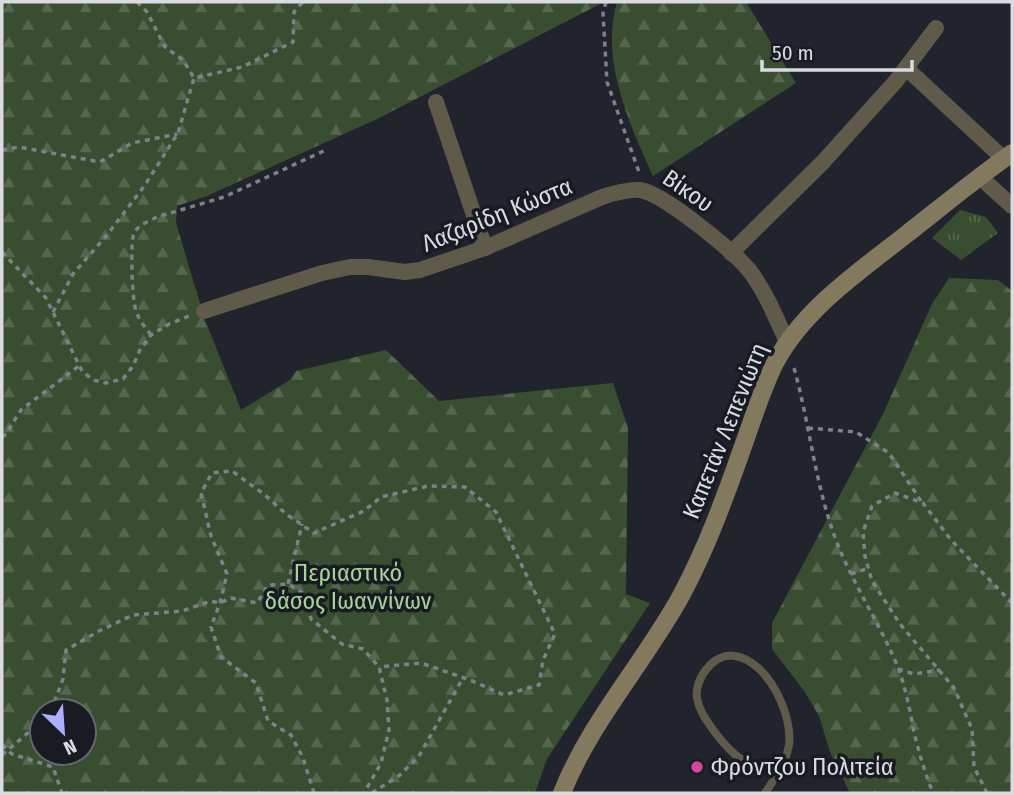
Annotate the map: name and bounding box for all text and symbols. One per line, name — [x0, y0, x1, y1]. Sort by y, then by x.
scale bar — [762, 28, 912, 72]
text: 50 m — [772, 40, 814, 66]
street label: Βίκου — [657, 164, 719, 218]
street label: Λαζαρίδη Κώστα — [418, 172, 576, 258]
street label: Καπετάν Λεπενιώτη — [677, 339, 773, 523]
park label: Περιαστικό δάσος Ιωαννίνων — [265, 559, 432, 615]
north arrow — [28, 697, 98, 767]
text: N — [60, 734, 80, 760]
place label: Φρόντζου Πολιτεία — [711, 753, 894, 781]
marker: Φρόντζου Πολιτεία — [689, 759, 705, 775]

